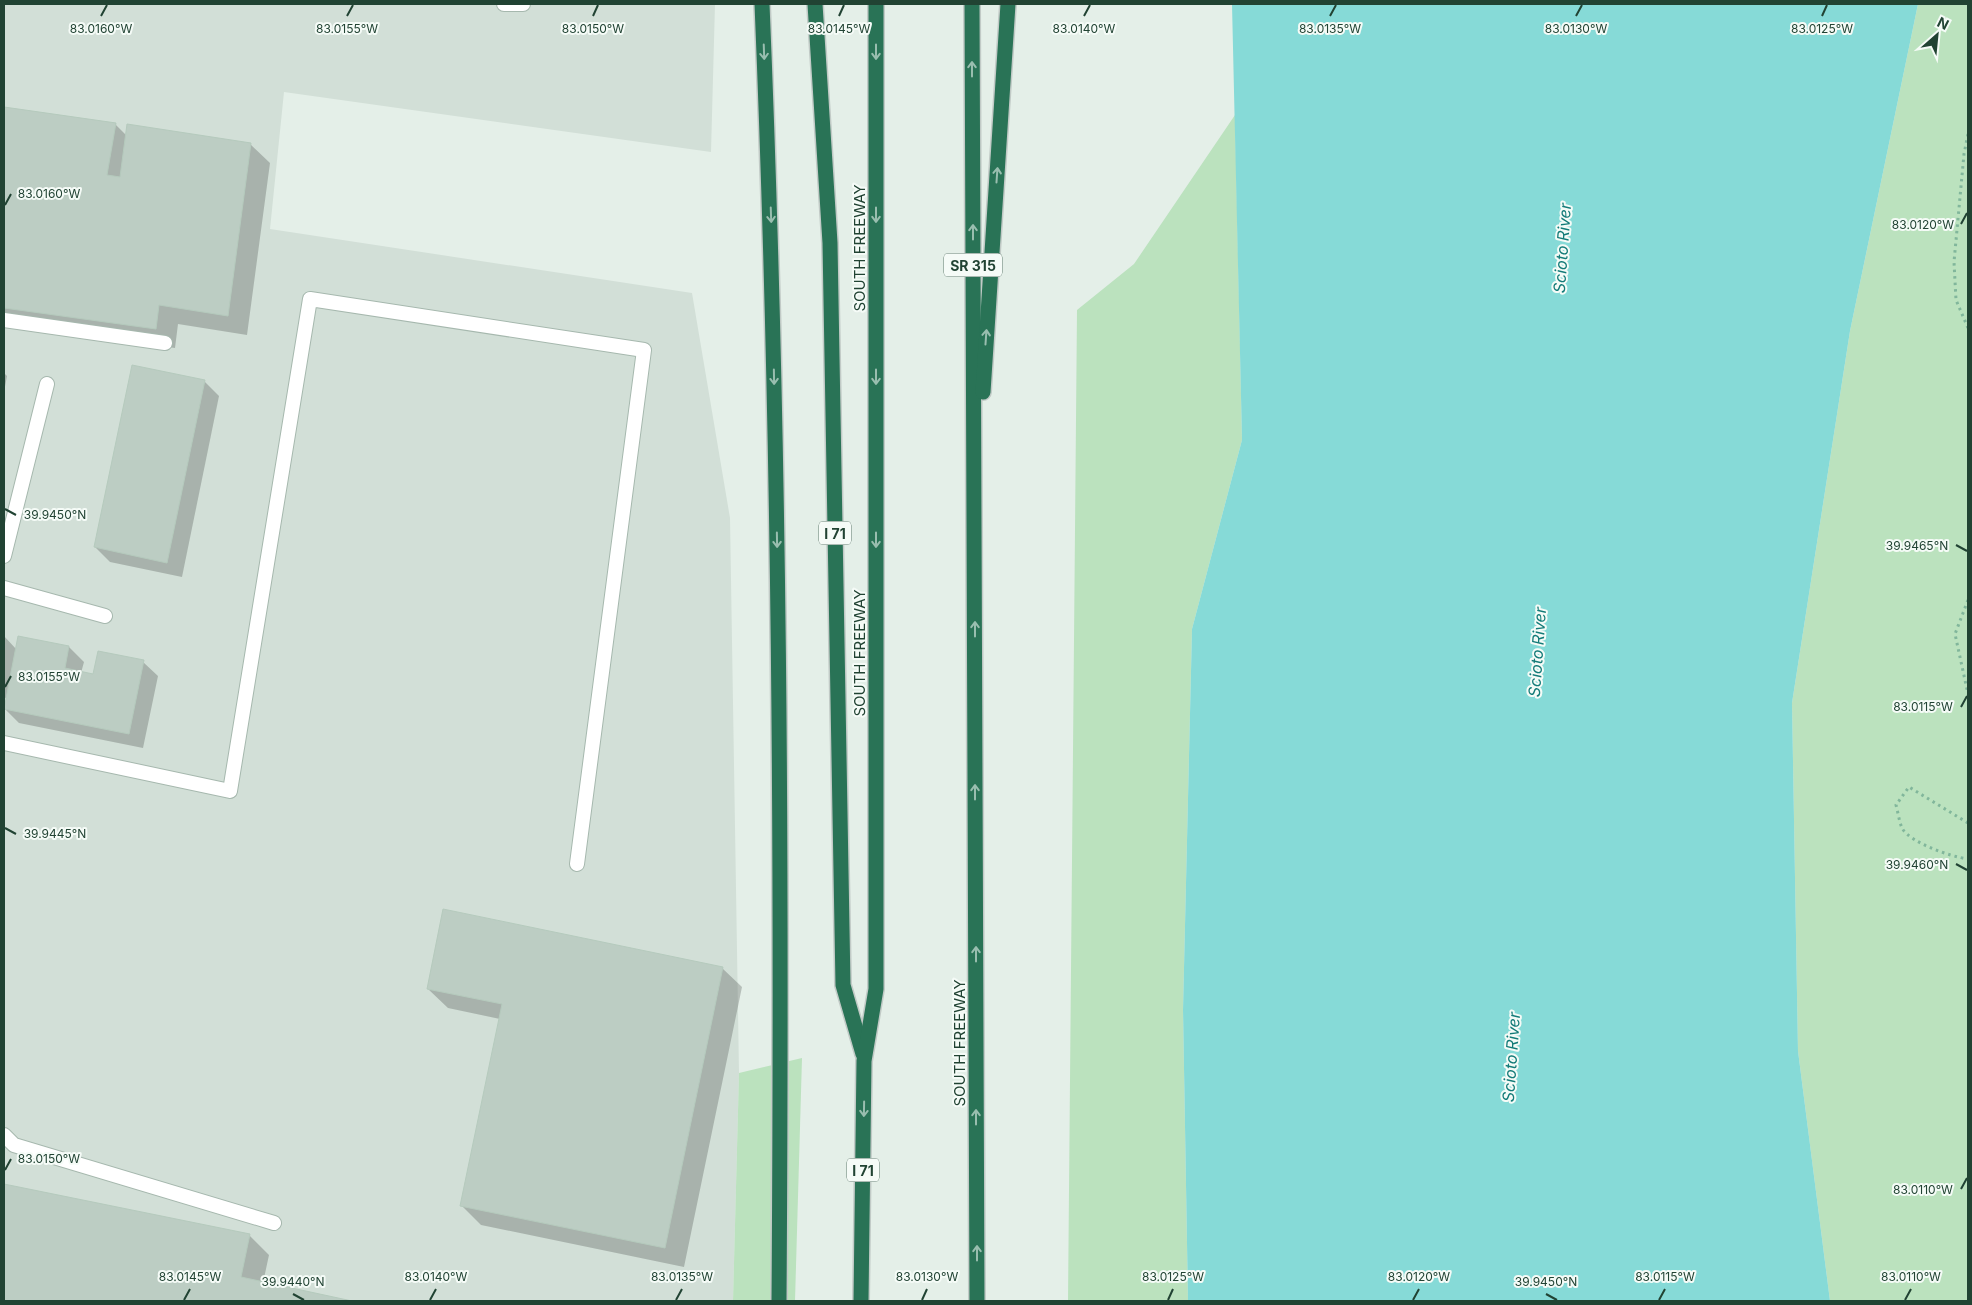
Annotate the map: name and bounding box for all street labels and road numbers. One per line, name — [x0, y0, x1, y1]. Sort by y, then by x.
street label: SOUTH FREEWAY — [850, 184, 869, 312]
road number: SR 315 — [944, 254, 1002, 276]
road number: I 71 — [819, 522, 851, 544]
street label: SOUTH FREEWAY — [850, 589, 869, 717]
street label: SOUTH FREEWAY — [950, 979, 969, 1107]
road number: I 71 — [847, 1158, 879, 1182]

